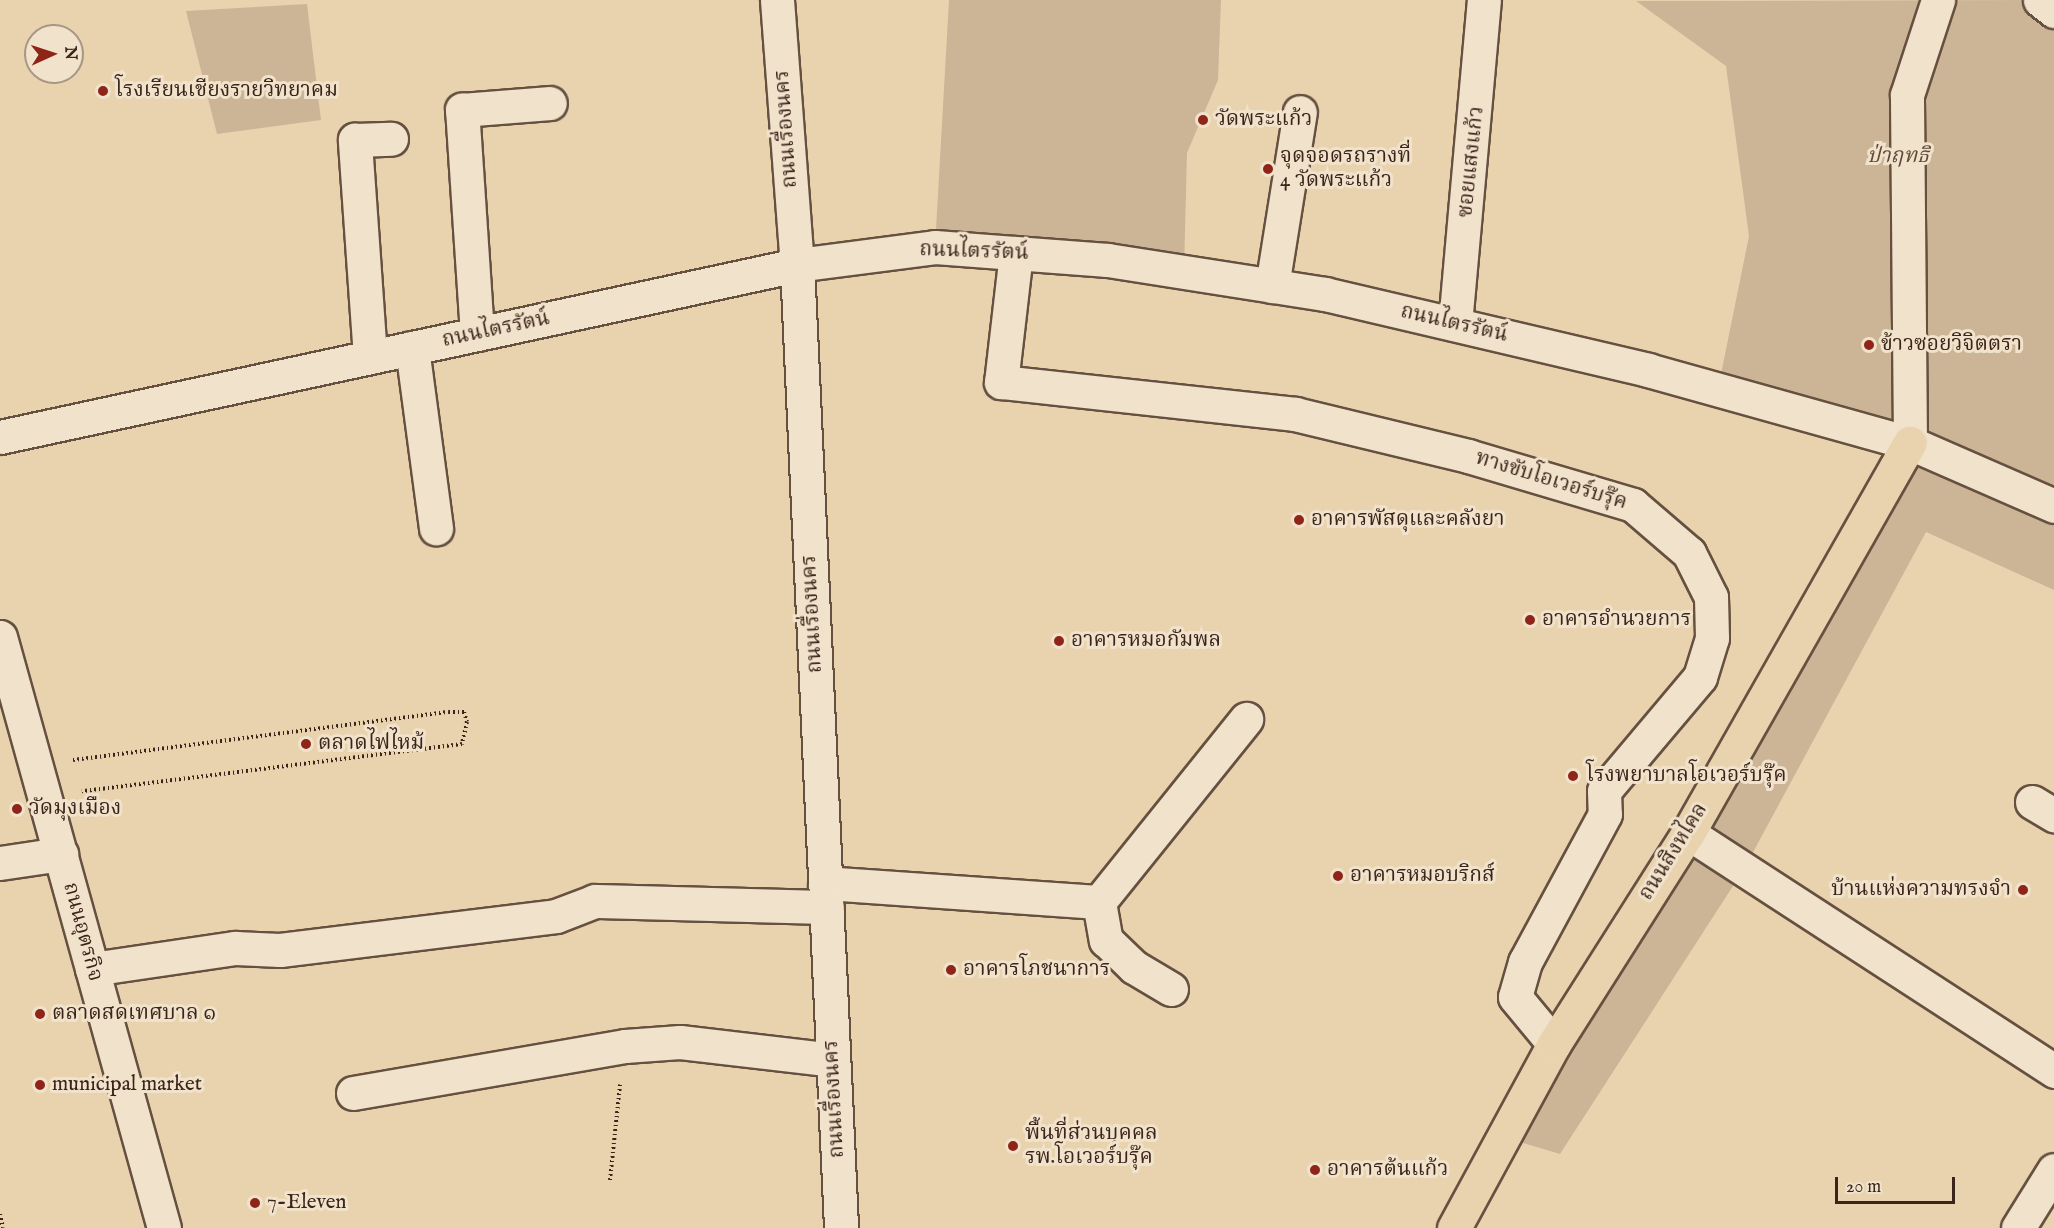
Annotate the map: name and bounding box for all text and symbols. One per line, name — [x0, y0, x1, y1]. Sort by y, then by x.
north arrow — [24, 24, 84, 84]
text: N — [60, 46, 80, 61]
street label: ถนนเรื่องนคร — [770, 69, 804, 189]
place label: โรงเรียนเชียงรายวิทยาคม — [115, 78, 338, 104]
marker: โรงเรียนเชียงรายวิทยาคม — [96, 84, 110, 98]
street label: ซอยแสงแก้ว — [1454, 105, 1490, 219]
place label: วัดพระแก้ว — [1215, 107, 1312, 133]
marker: วัดพระแก้ว — [1196, 113, 1210, 127]
place label: จุดจอดรถรางที่ 4 วัดพระแก้ว — [1280, 144, 1411, 194]
park label: ป่าฤทธิ — [1867, 144, 1929, 170]
marker: จุดจอดรถรางที่ 4 วัดพระแก้ว — [1261, 162, 1275, 176]
street label: ถนนไตรรัตน์ — [919, 237, 1029, 267]
street label: ถนนไตรรัตน์ — [1398, 299, 1510, 349]
street label: ถนนไตรรัตน์ — [440, 306, 552, 354]
place label: ข้าวซอยวิจิตตรา — [1881, 332, 2022, 358]
marker: ข้าวซอยวิจิตตรา — [1862, 338, 1876, 352]
street label: ทางขับโอเวอร์บรุ๊ค — [1472, 446, 1630, 516]
place label: อาคารพัสดุและคลังยา — [1311, 507, 1505, 533]
marker: อาคารพัสดุและคลังยา — [1292, 513, 1306, 527]
street label: ถนนเรื่องนคร — [797, 554, 829, 674]
place label: อาคารอำนวยการ — [1542, 607, 1691, 633]
marker: อาคารอำนวยการ — [1523, 613, 1537, 627]
place label: อาคารหมอกัมพล — [1071, 628, 1221, 654]
marker: อาคารหมอกัมพล — [1052, 634, 1066, 648]
place label: ตลาดไฟไหม้ — [318, 731, 424, 757]
marker: ตลาดไฟไหม้ — [299, 737, 313, 751]
place label: โรงพยาบาลโอเวอร์บรุ๊ค — [1586, 763, 1787, 789]
marker: โรงพยาบาลโอเวอร์บรุ๊ค — [1564, 767, 1582, 785]
place label: วัดมุงเมือง — [29, 796, 121, 822]
street label: ถนนสิงหไคล — [1634, 799, 1714, 905]
marker: วัดมุงเมือง — [10, 802, 24, 816]
place label: อาคารหมอบริกส์ — [1350, 863, 1495, 889]
marker: อาคารหมอบริกส์ — [1331, 869, 1345, 883]
place label: บ้านแห่งความทรงจำ — [1831, 877, 2011, 903]
street label: ถนนอุตรกิจ — [57, 880, 107, 984]
marker: บ้านแห่งความทรงจำ — [2016, 883, 2030, 897]
place label: อาคารโภชนาการ — [963, 957, 1110, 983]
marker: อาคารโภชนาการ — [944, 963, 958, 977]
place label: ตลาดสดเทศบาล ๑ — [52, 1001, 216, 1027]
marker: ตลาดสดเทศบาล ๑ — [33, 1007, 47, 1021]
street label: ถนนเรื่องนคร — [819, 1039, 851, 1159]
place label: municipal market — [52, 1072, 202, 1098]
marker: municipal market — [33, 1078, 47, 1092]
place label: พื้นที่ส่วนบุคคล รพ.โอเวอร์บรุ๊ค — [1025, 1121, 1158, 1171]
marker: พื้นที่ส่วนบุคคล รพ.โอเวอร์บรุ๊ค — [1006, 1139, 1020, 1153]
place label: อาคารต้นแก้ว — [1327, 1157, 1448, 1183]
marker: อาคารต้นแก้ว — [1308, 1163, 1322, 1177]
scale bar — [1838, 1165, 1958, 1203]
text: 20 m — [1846, 1176, 1881, 1199]
place label: 7-Eleven — [267, 1190, 346, 1216]
marker: 7-Eleven — [248, 1196, 262, 1210]

